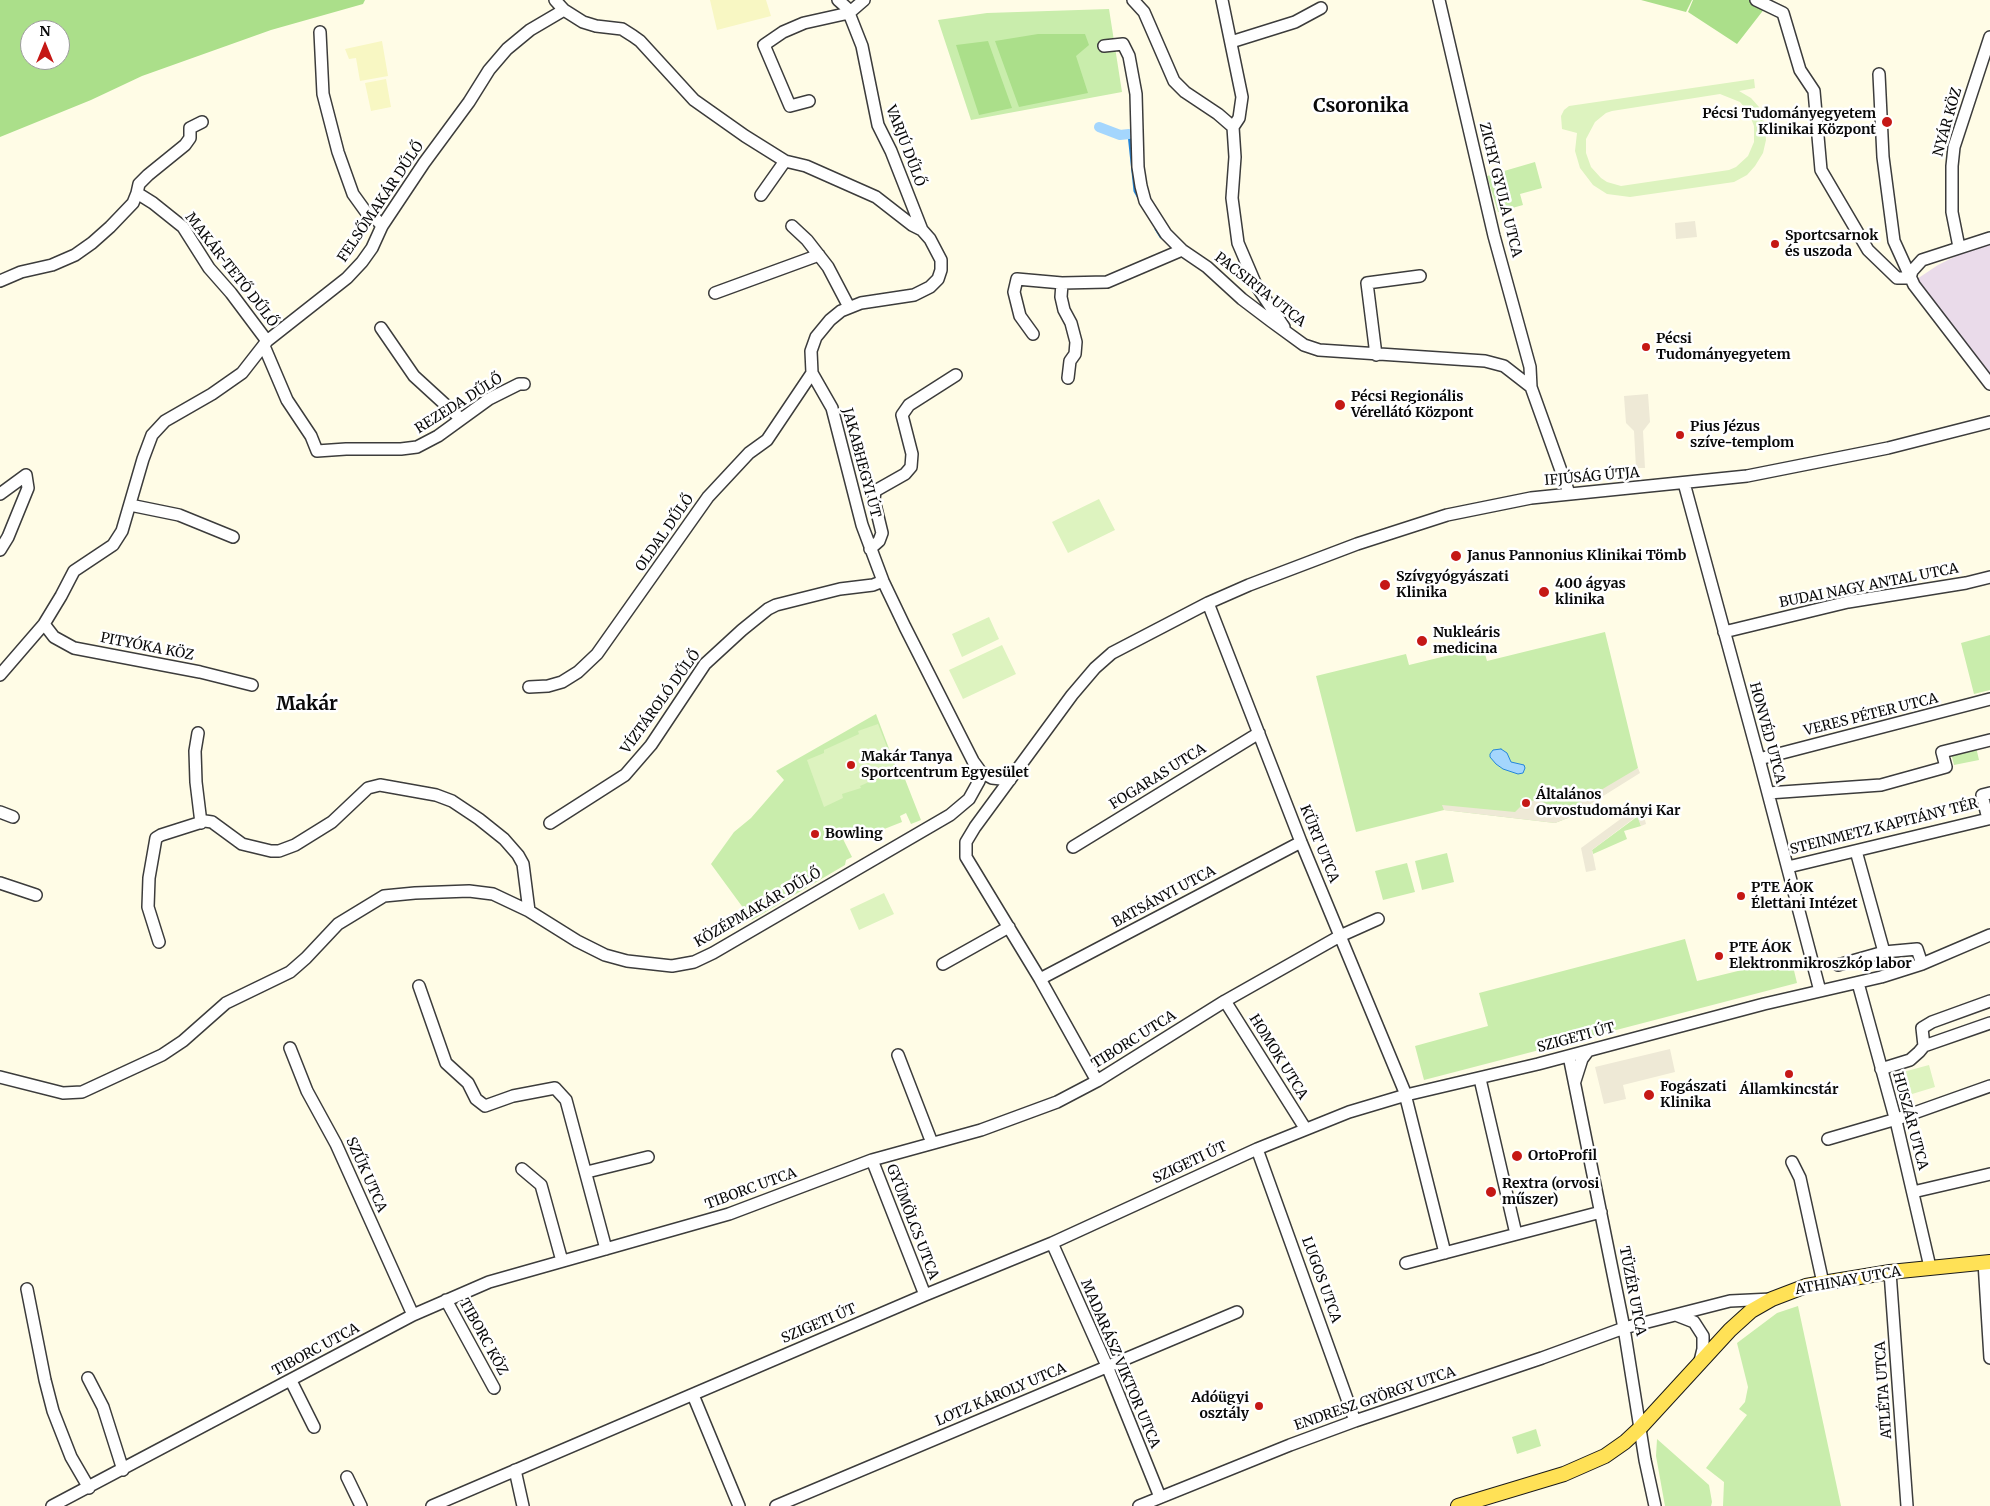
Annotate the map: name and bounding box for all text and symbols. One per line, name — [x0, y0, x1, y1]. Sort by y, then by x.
north arrow — [20, 20, 70, 70]
text: N — [39, 22, 51, 40]
street label: NYÁR KÖZ — [1930, 86, 1966, 158]
district label: Csoronika — [1313, 96, 1409, 118]
street label: VARJÚ DŰLŐ — [882, 103, 928, 189]
place label: Pécsi Tudományegyetem Klinikai Központ — [1702, 106, 1876, 138]
marker: Pécsi Tudományegyetem Klinikai Központ — [1880, 115, 1894, 129]
street label: ZICHY GYULA UTCA — [1475, 121, 1525, 259]
street label: FELSŐMAKÁR DŰLŐ — [334, 139, 428, 265]
street label: MAKÁR-TETŐ DŰLŐ — [181, 209, 281, 331]
place label: Sportcsarnok és uszoda — [1785, 228, 1878, 260]
marker: Sportcsarnok és uszoda — [1769, 238, 1781, 250]
street label: PACSIRTA UTCA — [1211, 249, 1309, 331]
place label: Pécsi Tudományegyetem — [1656, 331, 1791, 364]
marker: Pécsi Tudományegyetem — [1640, 341, 1652, 353]
street label: REZEDA DŰLŐ — [412, 370, 506, 438]
place label: Pécsi Regionális Vérellátó Központ — [1351, 389, 1474, 422]
marker: Pécsi Regionális Vérellátó Központ — [1333, 398, 1347, 412]
street label: JAKABHEGYI ÚT — [838, 406, 884, 520]
place label: Pius Jézus szíve-templom — [1690, 419, 1794, 452]
marker: Pius Jézus szíve-templom — [1674, 429, 1686, 441]
street label: IFJÚSÁG ÚTJA — [1544, 464, 1640, 490]
street label: OLDAL DŰLŐ — [632, 491, 698, 575]
place label: Janus Pannonius Klinikai Tömb — [1467, 548, 1686, 564]
marker: Janus Pannonius Klinikai Tömb — [1449, 549, 1463, 563]
street label: BUDAI NAGY ANTAL UTCA — [1778, 560, 1960, 612]
place label: Szívgyógyászati Klinika — [1396, 569, 1509, 602]
place label: 400 ágyas klinika — [1555, 576, 1626, 608]
marker: Szívgyógyászati Klinika — [1378, 578, 1392, 592]
marker: 400 ágyas klinika — [1537, 585, 1551, 599]
place label: Nukleáris medicina — [1433, 625, 1500, 658]
street label: PITYÓKA KÖZ — [99, 630, 195, 664]
marker: Nukleáris medicina — [1415, 634, 1429, 648]
street label: VÍZTÁROLÓ DŰLŐ — [618, 647, 704, 757]
street label: HONVÉD UTCA — [1745, 681, 1789, 785]
street label: VERES PÉTER UTCA — [1802, 690, 1940, 740]
district label: Makár — [276, 694, 338, 716]
street label: FOGARAS UTCA — [1107, 741, 1209, 813]
place label: Makár Tanya Sportcentrum Egyesület — [861, 749, 1029, 782]
marker: Makár Tanya Sportcentrum Egyesület — [845, 759, 857, 771]
place label: Általános Orvostudományi Kar — [1536, 787, 1681, 820]
street label: STEINMETZ KAPITÁNY TÉR — [1788, 795, 1980, 859]
marker: Általános Orvostudományi Kar — [1520, 797, 1532, 809]
street label: KÜRT UTCA — [1296, 803, 1342, 885]
place label: Bowling — [825, 826, 883, 842]
marker: Bowling — [809, 828, 821, 840]
street label: BATSÁNYI UTCA — [1109, 863, 1219, 931]
street label: KÖZÉPMAKÁR DŰLŐ — [692, 865, 824, 951]
place label: PTE ÁOK Élettani Intézet — [1751, 880, 1858, 912]
marker: PTE ÁOK Élettani Intézet — [1735, 890, 1747, 902]
place label: PTE ÁOK Elektronmikroszkóp labor — [1729, 940, 1912, 972]
marker: PTE ÁOK Elektronmikroszkóp labor — [1713, 950, 1725, 962]
street label: TIBORC UTCA — [1089, 1007, 1179, 1073]
street label: HOMOK UTCA — [1245, 1011, 1311, 1103]
street label: SZIGETI ÚT — [1535, 1020, 1617, 1056]
marker: Államkincstár — [1783, 1068, 1795, 1080]
street label: HUSZÁR UTCA — [1889, 1070, 1931, 1172]
place label: Fogászati Klinika — [1660, 1079, 1726, 1112]
place label: Államkincstár — [1740, 1082, 1838, 1098]
marker: Fogászati Klinika — [1642, 1088, 1656, 1102]
street label: SZŰK UTCA — [342, 1135, 390, 1215]
street label: SZIGETI ÚT — [1150, 1139, 1230, 1187]
place label: OrtoProfil — [1528, 1148, 1597, 1164]
marker: OrtoProfil — [1510, 1149, 1524, 1163]
street label: GYÜMÖLCS UTCA — [882, 1162, 942, 1282]
street label: TIBORC UTCA — [703, 1165, 799, 1213]
place label: Rextra (orvosi műszer) — [1502, 1176, 1599, 1208]
marker: Rextra (orvosi műszer) — [1484, 1185, 1498, 1199]
street label: LUGOS UTCA — [1298, 1235, 1344, 1325]
street label: TÜZÉR UTCA — [1615, 1245, 1649, 1337]
street label: ATHINAY UTCA — [1794, 1263, 1902, 1299]
street label: MADARÁSZ VIKTOR UTCA — [1077, 1277, 1163, 1451]
street label: TIBORC KÖZ — [455, 1296, 511, 1378]
street label: SZIGETI ÚT — [779, 1301, 859, 1347]
street label: TIBORC UTCA — [270, 1320, 362, 1380]
street label: ATLÉTA UTCA — [1872, 1341, 1896, 1439]
street label: LOTZ KÁROLY UTCA — [933, 1360, 1069, 1430]
street label: ENDRESZ GYÖRGY UTCA — [1292, 1363, 1458, 1435]
place label: Adóügyi osztály — [1191, 1390, 1249, 1422]
marker: Adóügyi osztály — [1253, 1400, 1265, 1412]

